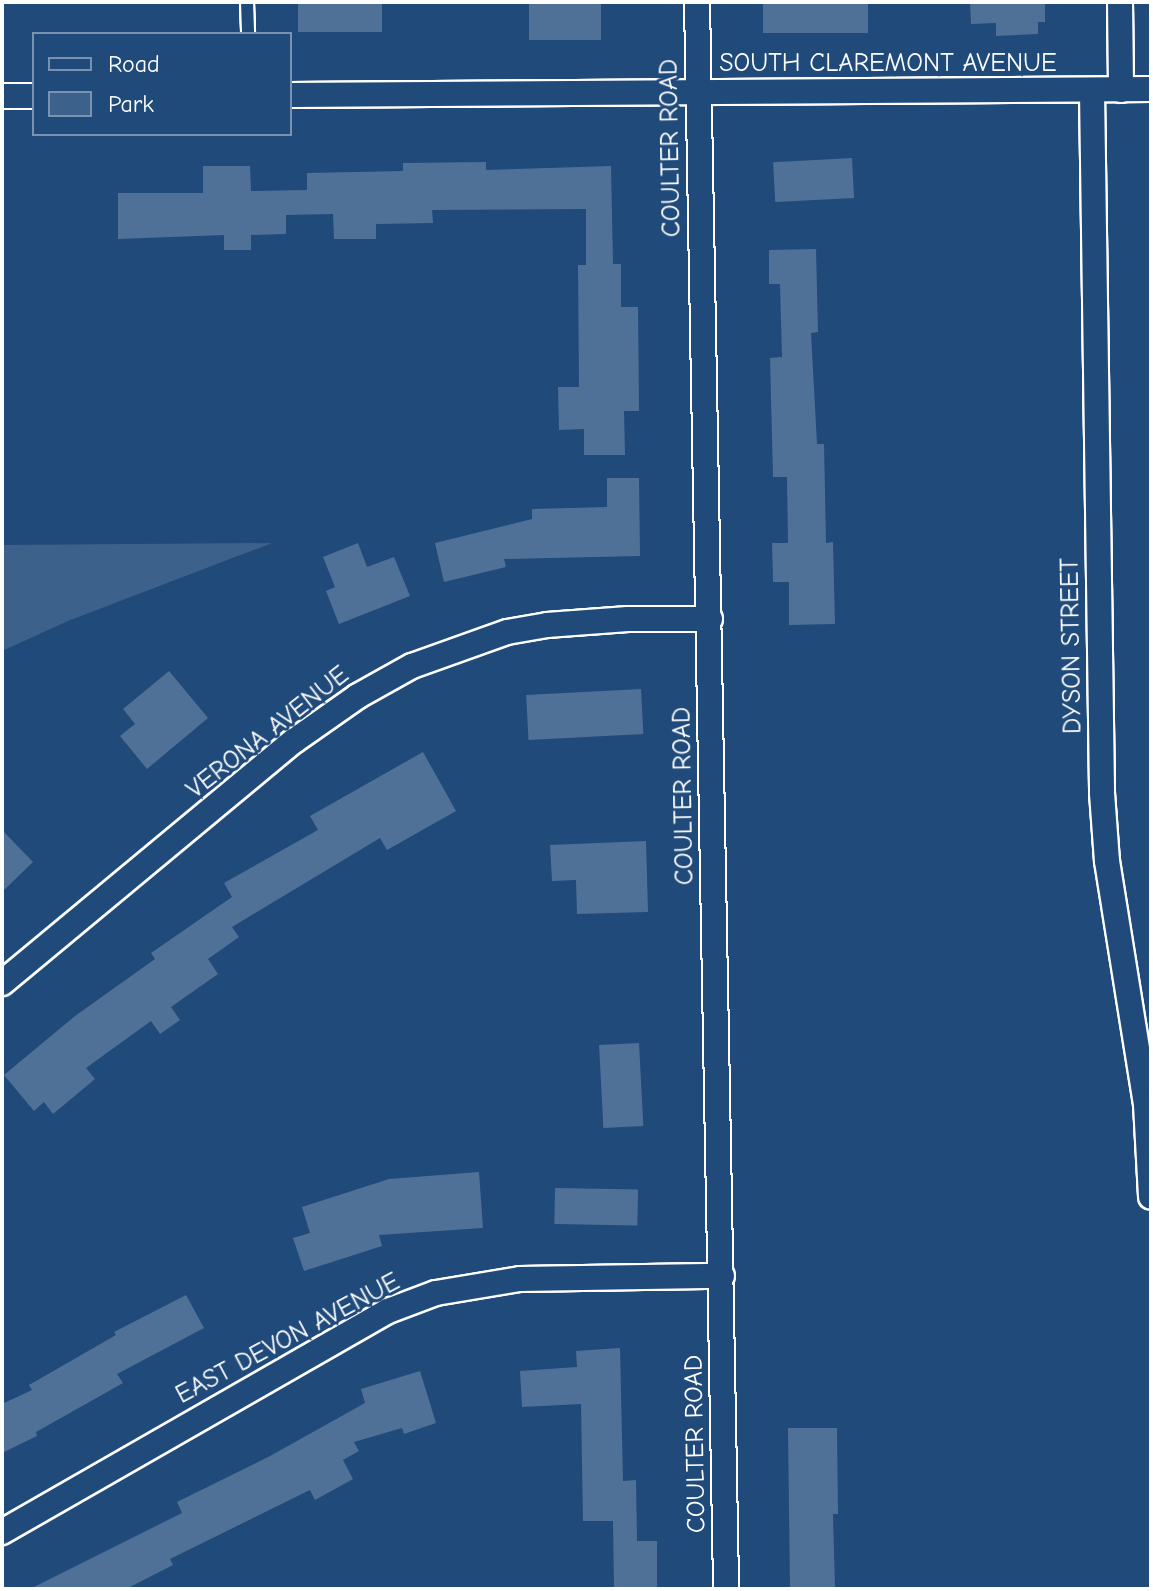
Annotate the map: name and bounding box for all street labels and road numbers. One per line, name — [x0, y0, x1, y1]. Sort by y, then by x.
street label: SOUTH CLAREMONT AVENUE — [719, 48, 1057, 80]
street label: COULTER ROAD — [654, 59, 688, 237]
street label: DYSON STREET — [1055, 558, 1089, 734]
street label: VERONA AVENUE — [181, 660, 355, 806]
street label: COULTER ROAD — [667, 707, 701, 885]
street label: EAST DEVON AVENUE — [171, 1267, 405, 1411]
street label: COULTER ROAD — [679, 1355, 713, 1533]

